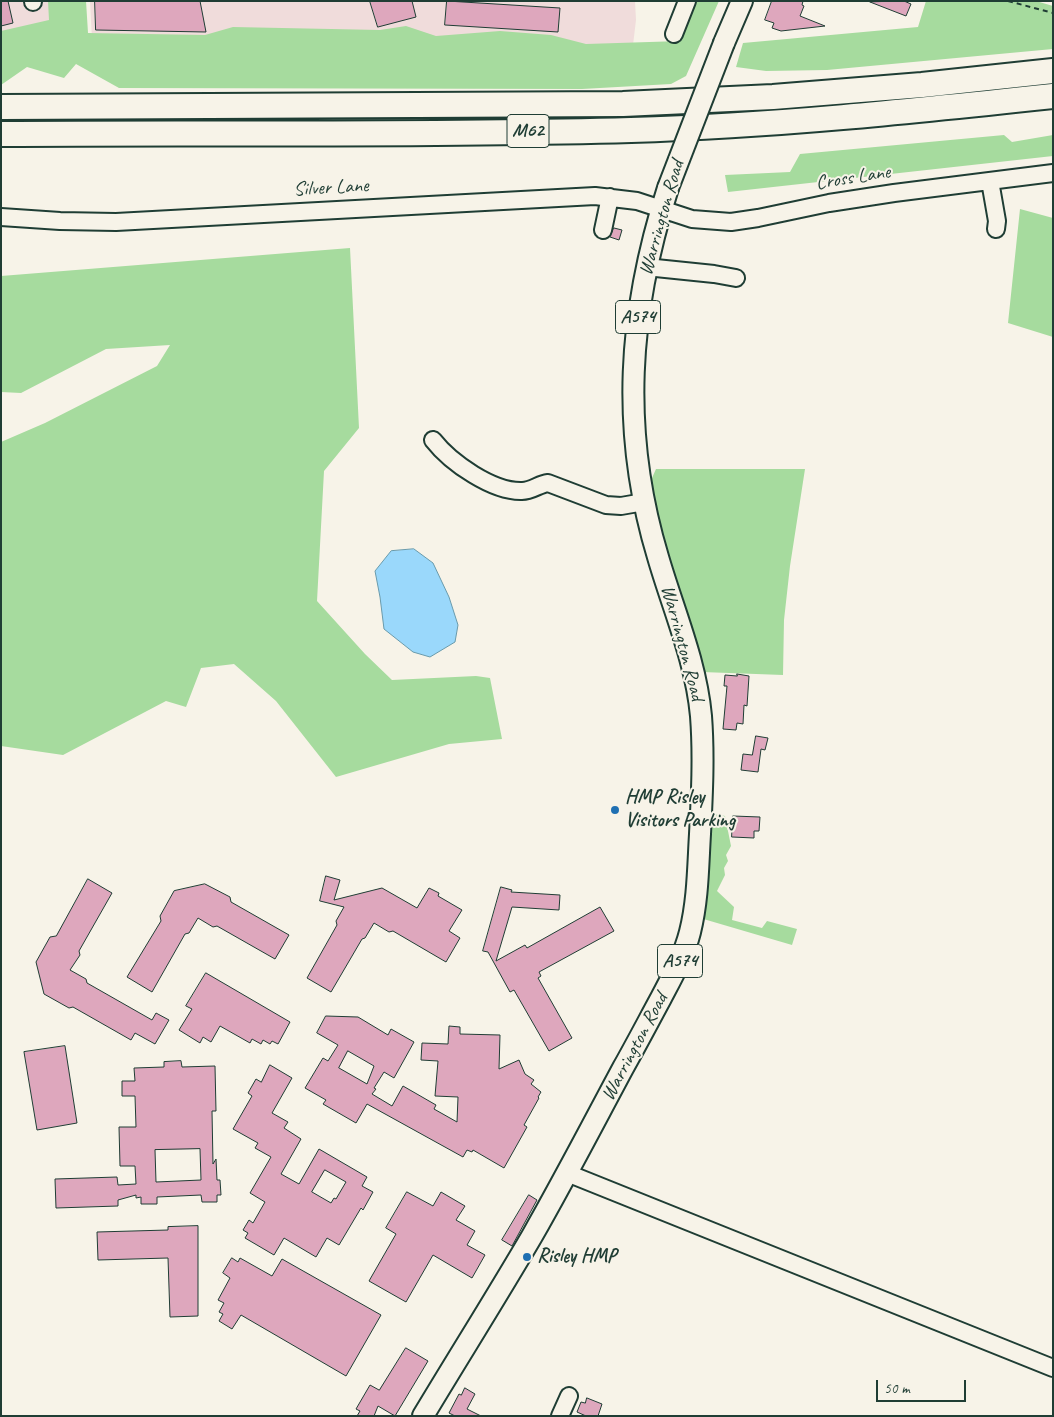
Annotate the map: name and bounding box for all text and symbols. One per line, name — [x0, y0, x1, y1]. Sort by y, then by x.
road number: M62 — [507, 114, 549, 148]
street label: Warrington Road — [634, 158, 690, 278]
street label: Cross Lane — [814, 160, 892, 196]
street label: Silver Lane — [293, 174, 369, 202]
road number: A574 — [616, 300, 660, 334]
street label: Warrington Road — [655, 583, 709, 703]
place label: HMP Risley Visitors Parking — [625, 786, 735, 833]
marker: HMP Risley Visitors Parking — [609, 804, 621, 816]
road number: A574 — [658, 944, 702, 978]
street label: Warrington Road — [597, 989, 673, 1105]
place label: Risley HMP — [537, 1245, 616, 1269]
marker: Risley HMP — [521, 1251, 533, 1263]
scale bar — [879, 1370, 969, 1402]
text: 50 m — [884, 1379, 910, 1398]

